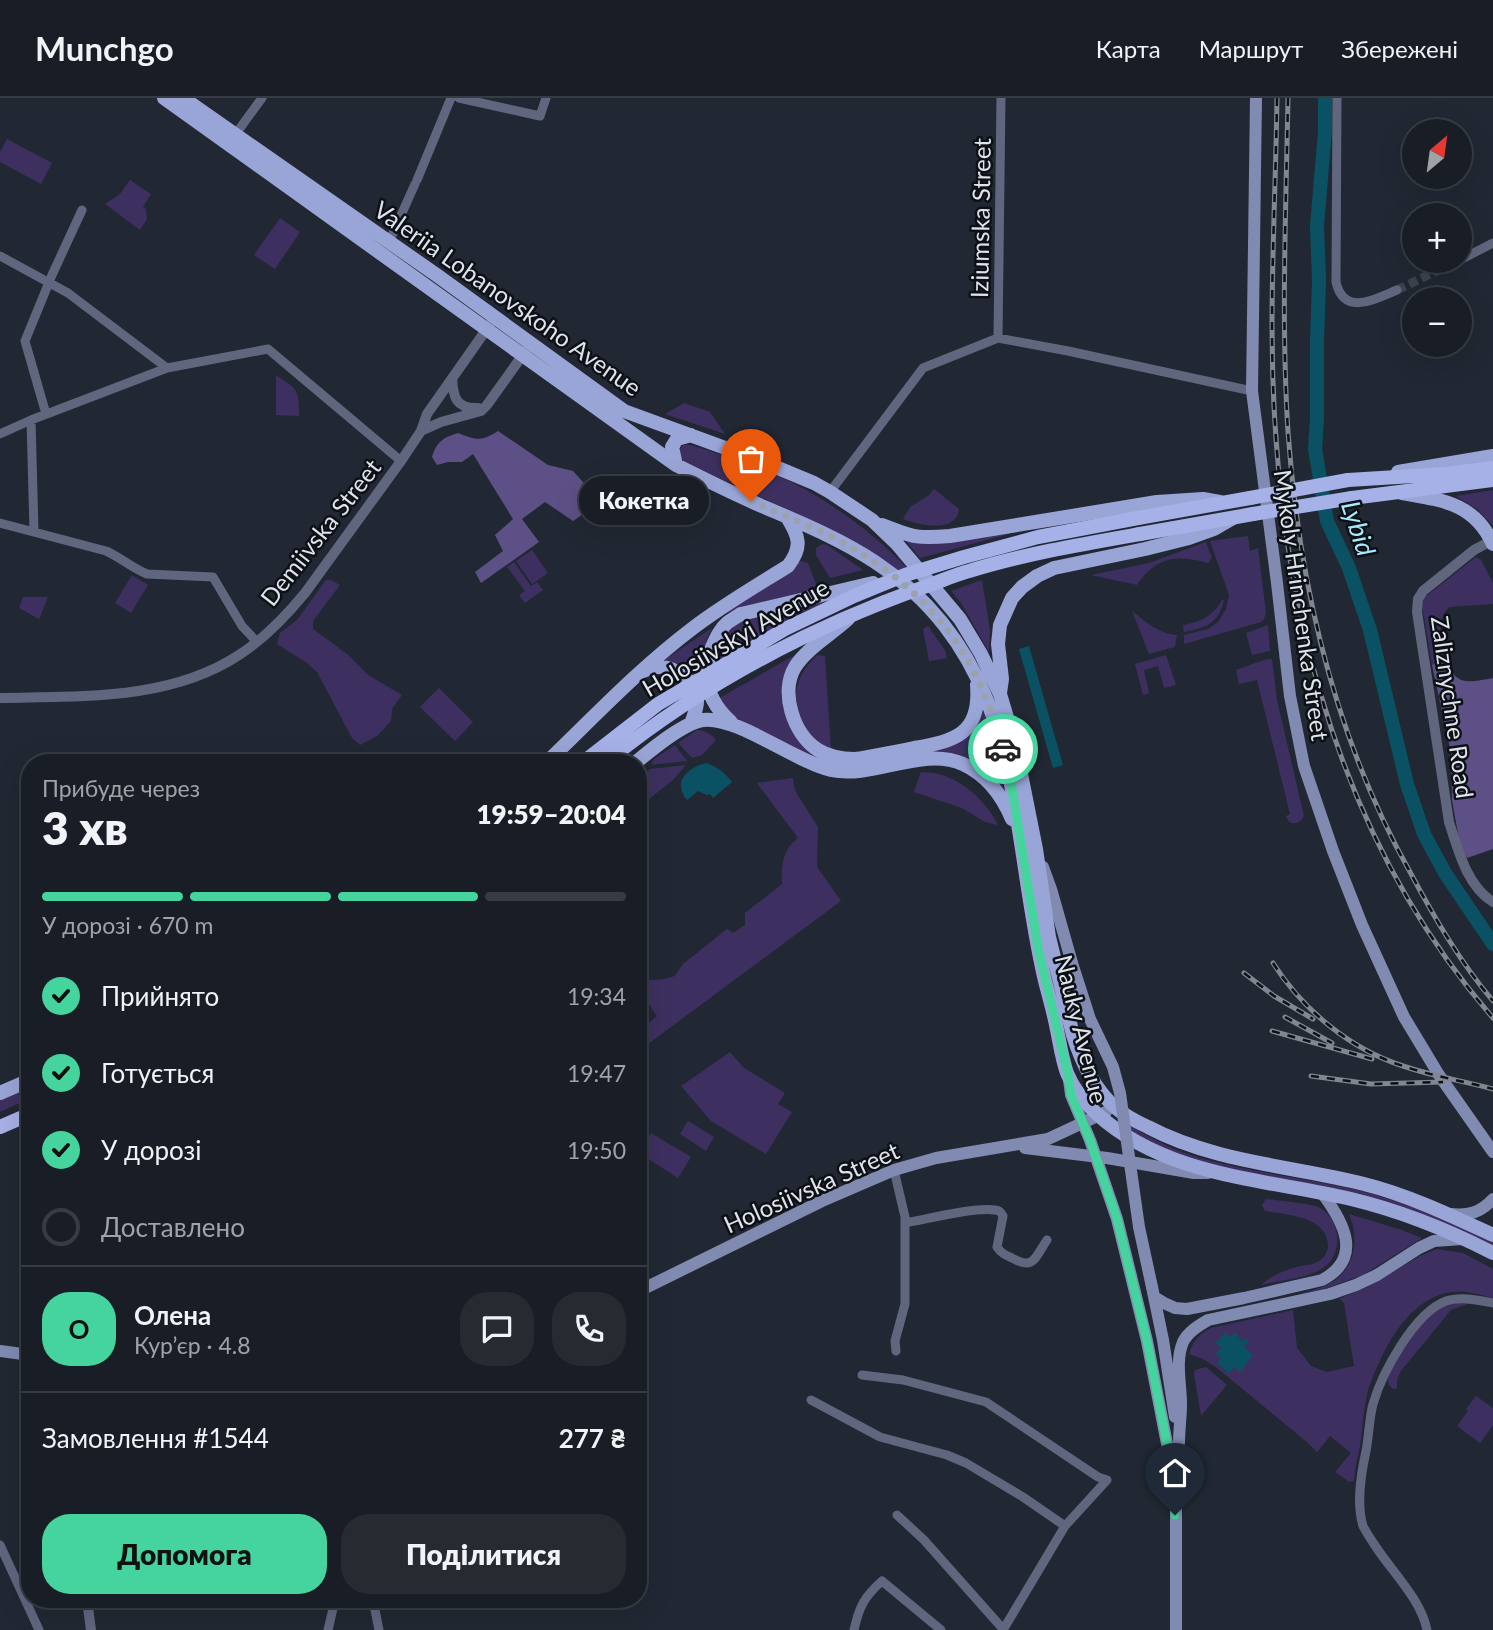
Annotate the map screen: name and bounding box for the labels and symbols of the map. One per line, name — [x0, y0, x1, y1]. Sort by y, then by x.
north arrow — [1402, 119, 1472, 189]
street label: Iziumska Street — [964, 137, 996, 298]
street label: Valeriia Lobanovskoho Avenue — [369, 194, 647, 402]
pin — [721, 429, 781, 501]
street label: Demiivska Street — [254, 453, 386, 611]
street label: Mykoly Hrinchenka Street — [1269, 468, 1335, 743]
callout: Кокетка — [580, 476, 709, 526]
water label: Lybid — [1335, 496, 1383, 560]
street label: Holosiivskyi Avenue — [637, 572, 833, 702]
street label: Zaliznychne Road — [1426, 614, 1480, 800]
courier — [968, 714, 1038, 784]
street label: Nauky Avenue — [1050, 952, 1114, 1106]
street label: Holosiivska Street — [719, 1135, 903, 1239]
pin — [1145, 1443, 1205, 1515]

